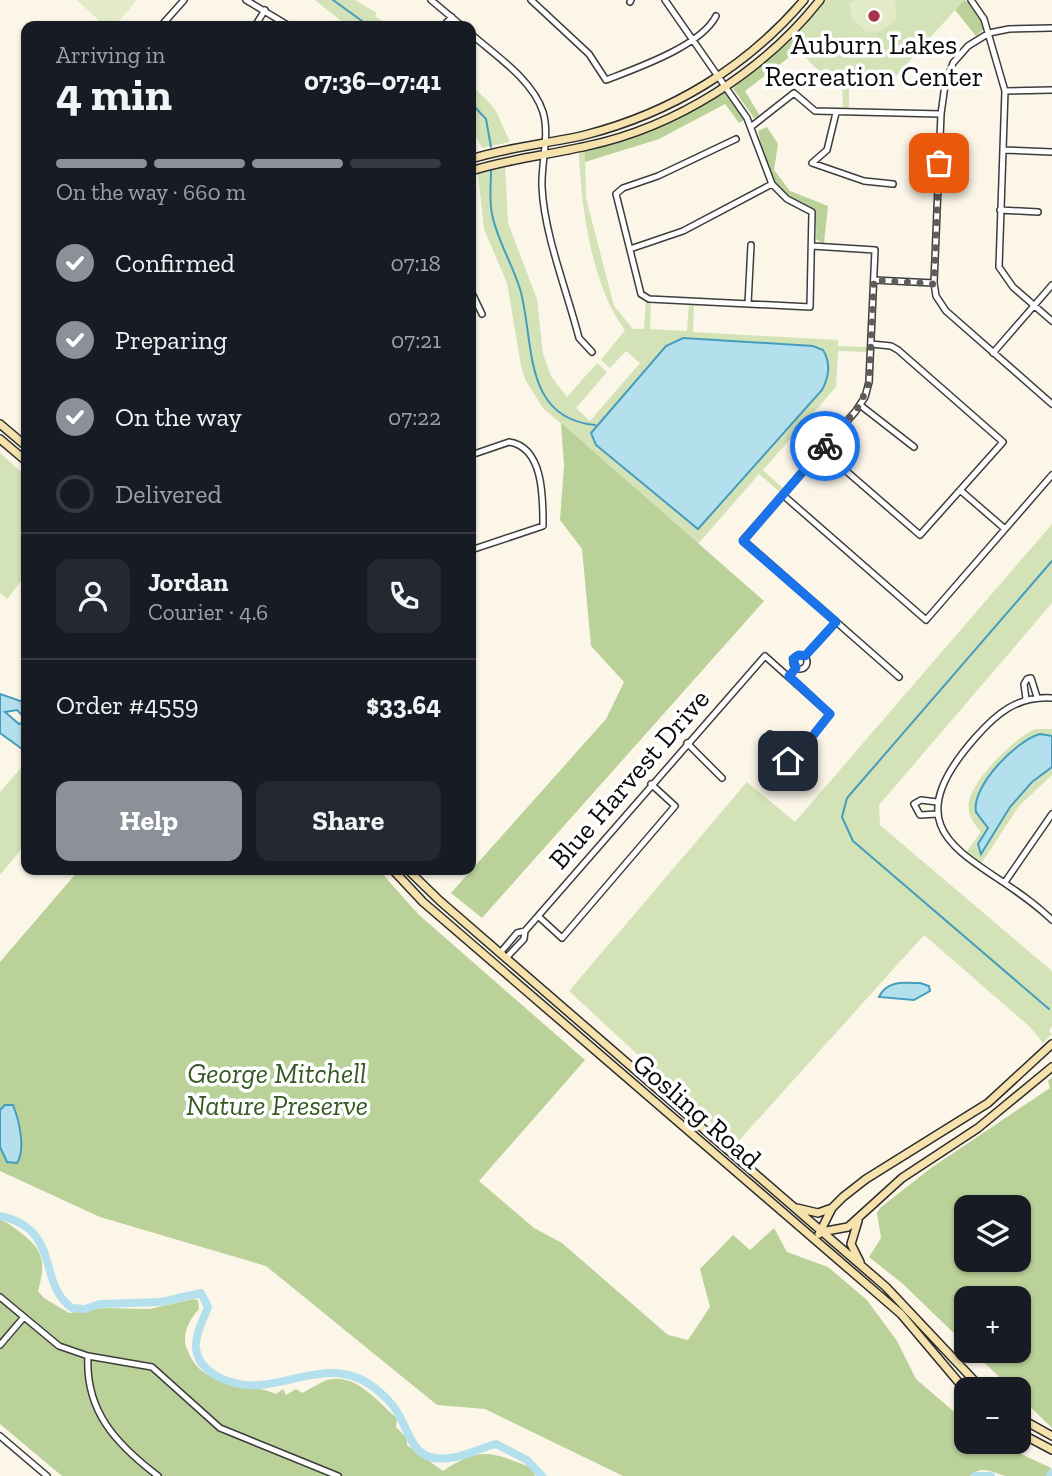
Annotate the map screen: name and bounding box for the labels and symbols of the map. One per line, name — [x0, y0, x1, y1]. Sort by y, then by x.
marker: Auburn Lakes Recreation Center — [866, 8, 882, 24]
place label: Auburn Lakes Recreation Center — [764, 28, 984, 93]
pin — [909, 133, 969, 193]
courier — [790, 411, 860, 481]
street label: Blue Harvest Drive — [542, 682, 716, 876]
pin — [758, 731, 818, 791]
street label: Gosling Road — [626, 1046, 768, 1176]
park label: George Mitchell Nature Preserve — [186, 1057, 368, 1122]

